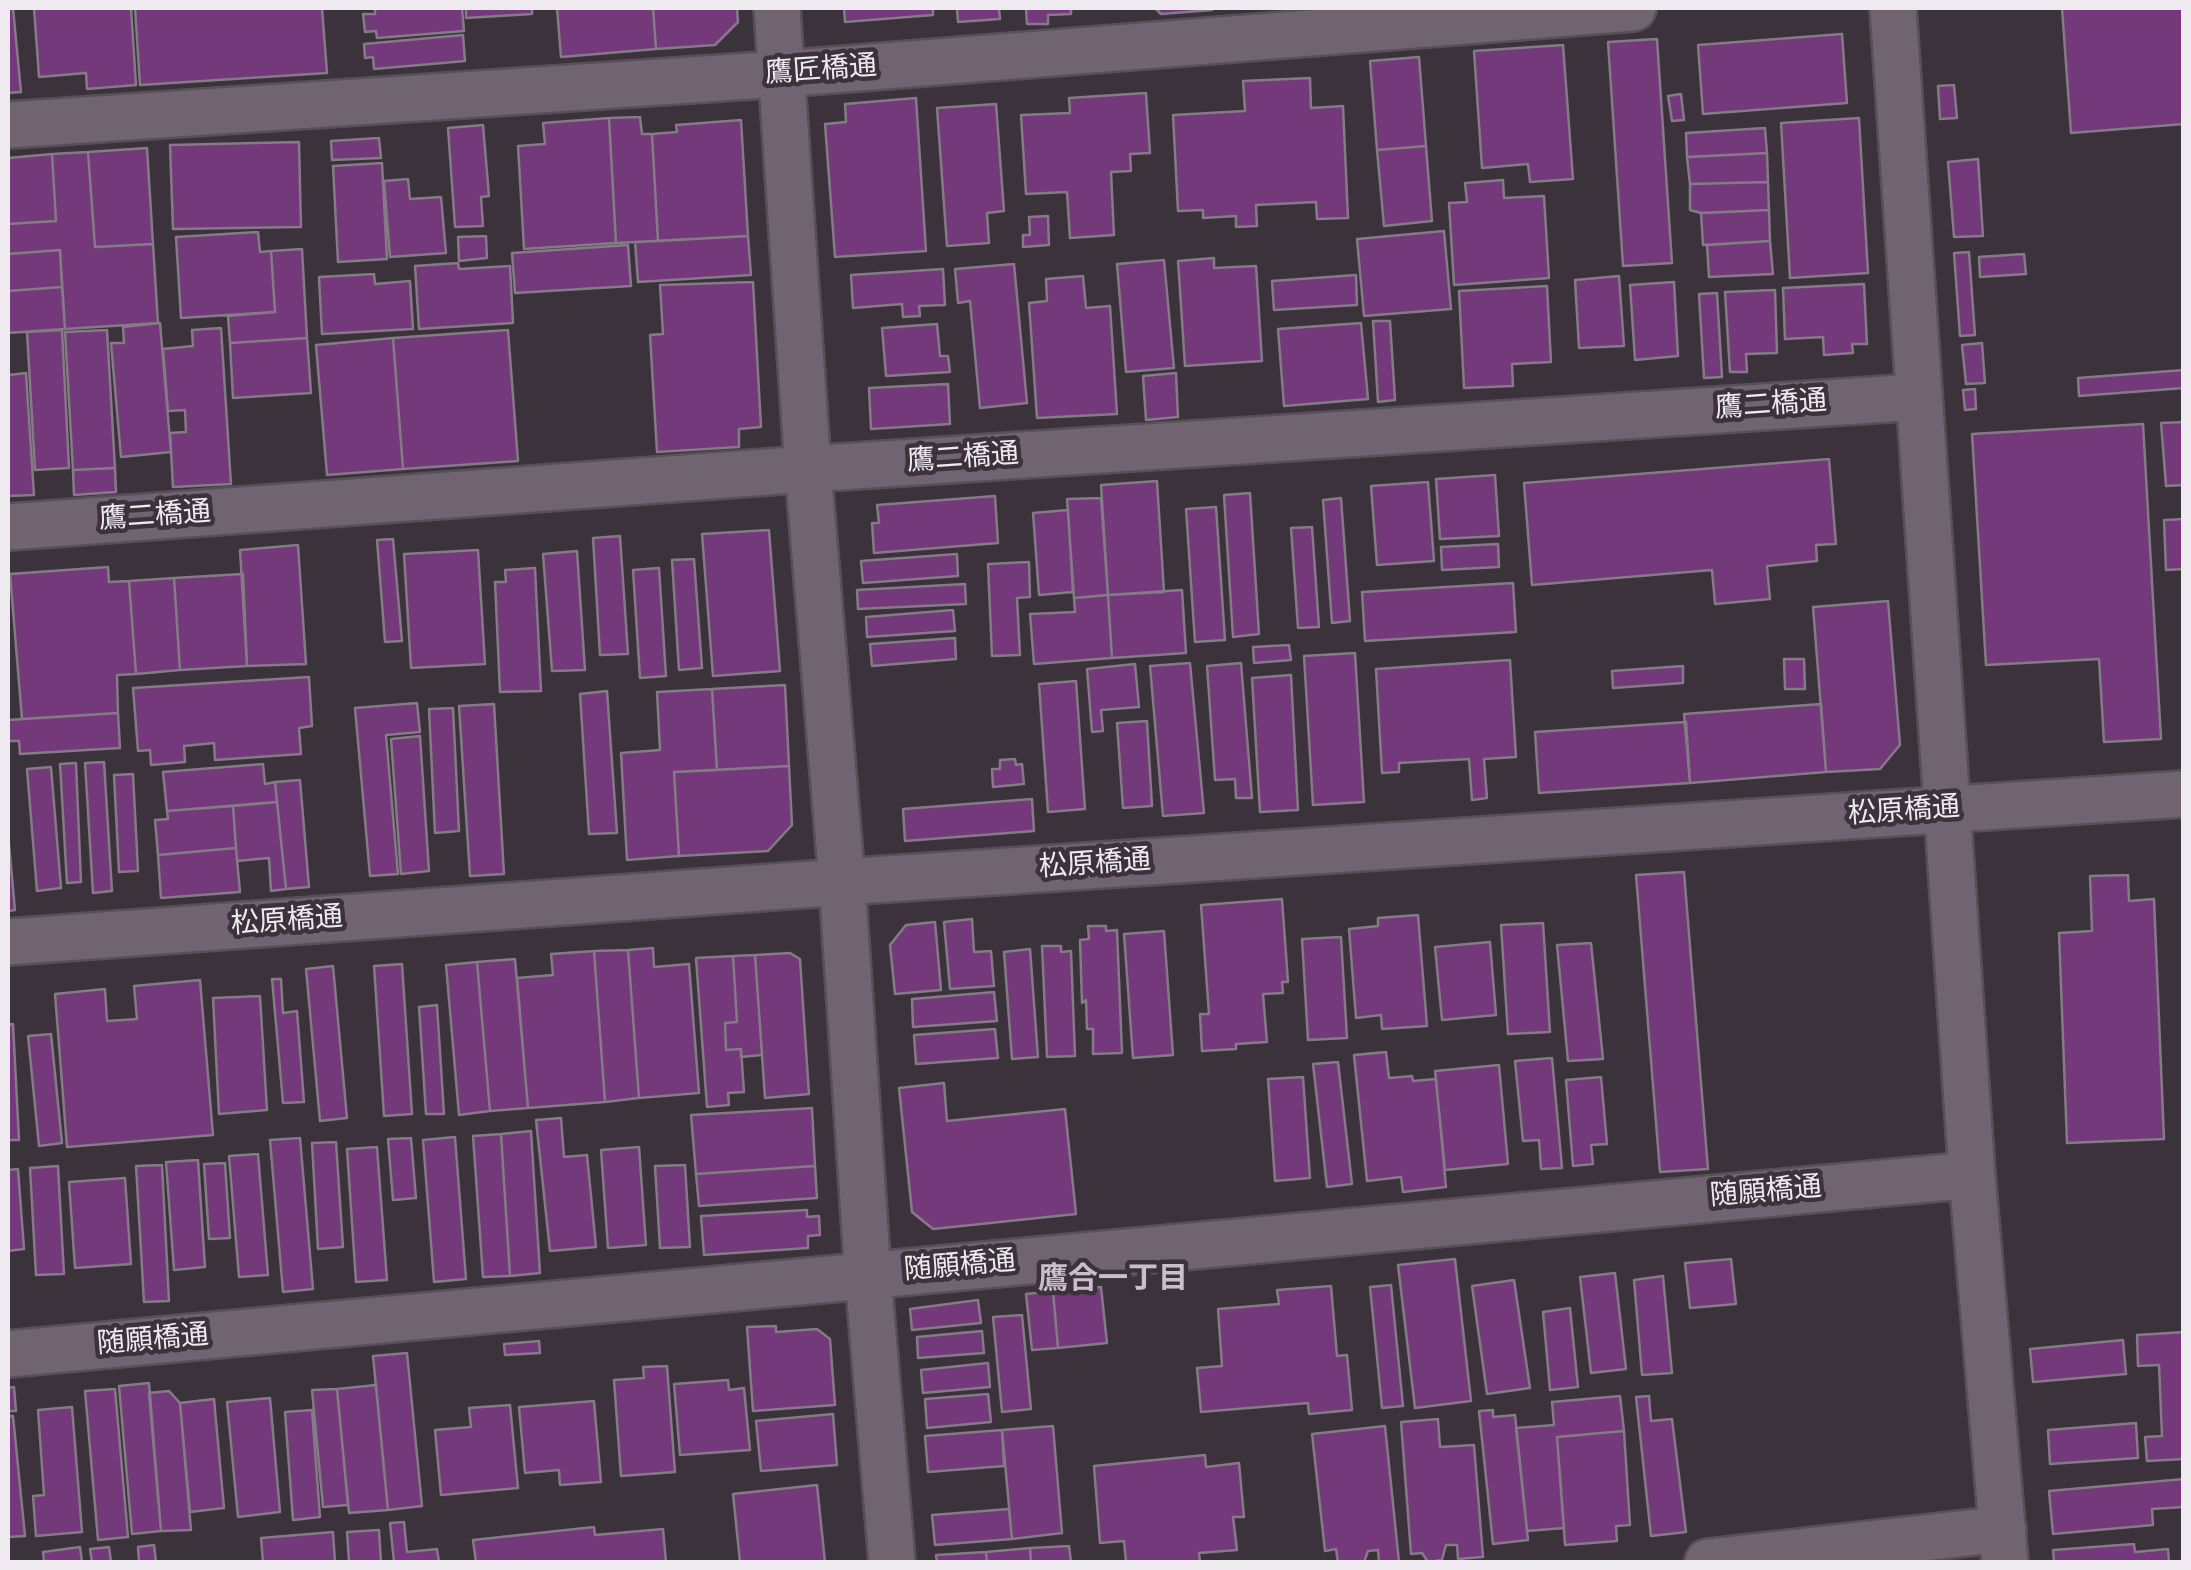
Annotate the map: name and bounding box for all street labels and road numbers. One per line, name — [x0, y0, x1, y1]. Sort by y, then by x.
street label: 鷹匠橋通 — [764, 50, 878, 92]
street label: 鷹二橋通 — [1714, 385, 1828, 427]
street label: 鷹二橋通 — [906, 438, 1020, 480]
street label: 鷹二橋通 — [98, 496, 212, 538]
street label: 松原橋通 — [1847, 791, 1961, 833]
street label: 松原橋通 — [1038, 844, 1152, 886]
street label: 松原橋通 — [230, 901, 344, 943]
street label: 随願橋通 — [1709, 1171, 1823, 1215]
street label: 随願橋通 — [903, 1245, 1017, 1289]
street label: 随願橋通 — [96, 1319, 210, 1363]

